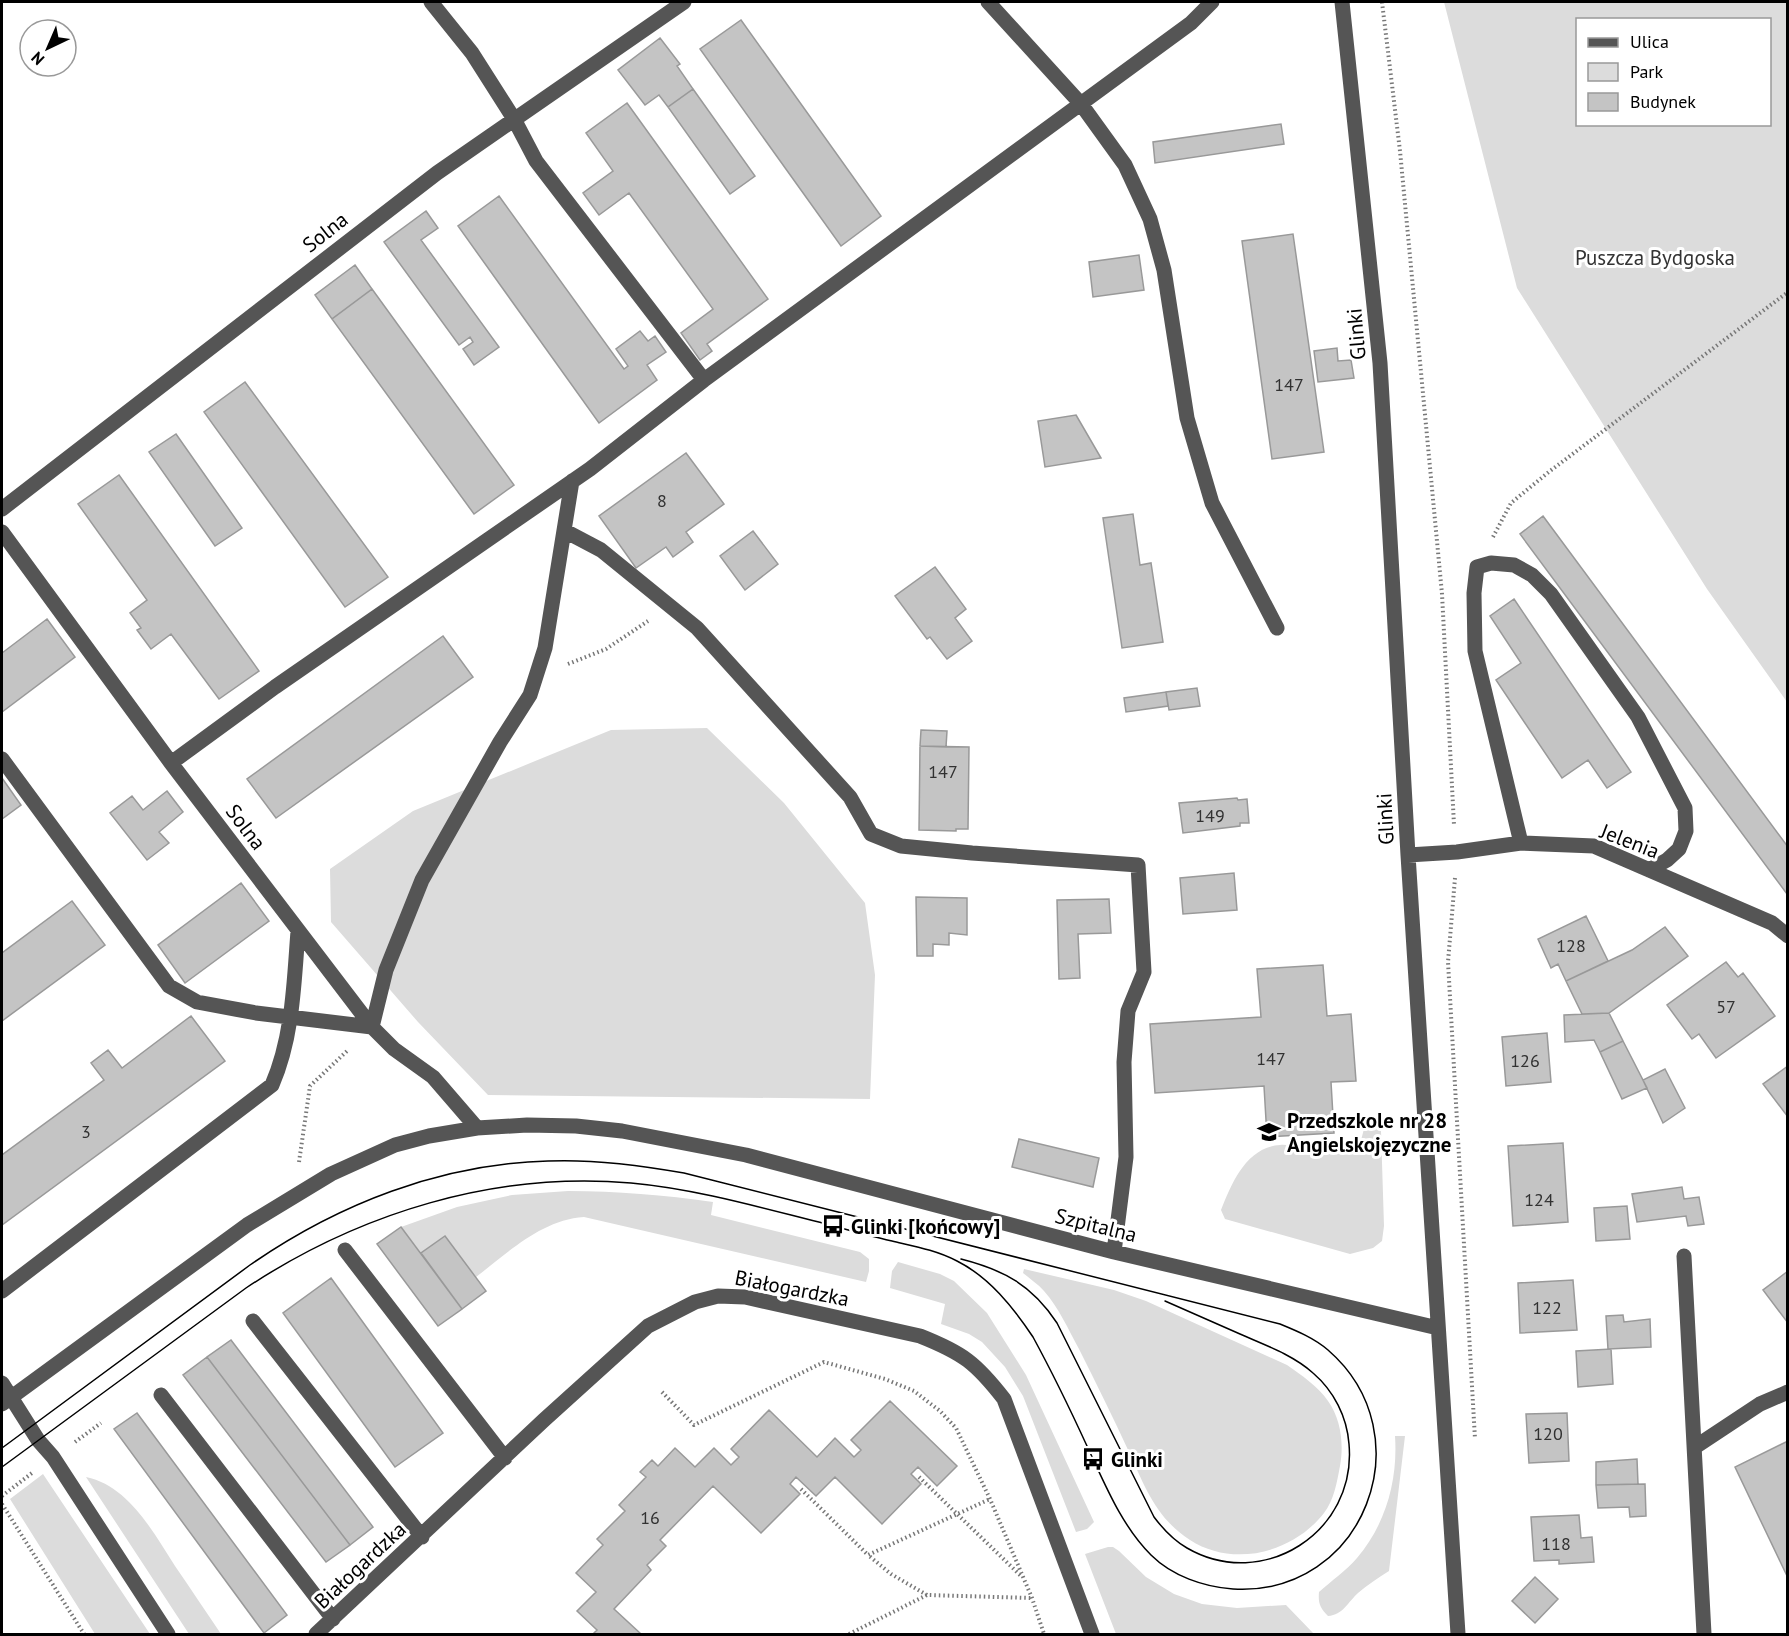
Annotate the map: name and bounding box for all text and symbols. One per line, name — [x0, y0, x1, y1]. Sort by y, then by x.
north arrow — [18, 18, 78, 78]
legend — [1576, 18, 1771, 126]
text: Ulica — [1630, 30, 1669, 53]
text: N — [27, 48, 48, 70]
text: Park — [1630, 60, 1663, 83]
text: Budynek — [1630, 90, 1696, 113]
street label: Solna — [297, 206, 353, 258]
park label: Puszcza Bydgoska — [1575, 244, 1735, 271]
street label: Glinki — [1340, 307, 1372, 361]
house number: 147 — [1274, 373, 1304, 396]
house number: 8 — [657, 489, 667, 512]
house number: 147 — [928, 760, 958, 783]
street label: Glinki — [1370, 792, 1400, 846]
street label: Solna — [220, 799, 272, 855]
house number: 149 — [1195, 804, 1225, 827]
street label: Jelenia — [1596, 817, 1663, 865]
house number: 128 — [1556, 934, 1586, 957]
house number: 57 — [1716, 995, 1736, 1018]
house number: 147 — [1256, 1047, 1286, 1070]
house number: 126 — [1510, 1049, 1540, 1072]
place label: Przedszkole nr 28 Angielskojęzyczne — [1287, 1107, 1451, 1158]
school or university icon: Przedszkole nr 28 Angielskojęzyczne — [1256, 1119, 1282, 1145]
house number: 3 — [81, 1120, 91, 1143]
house number: 124 — [1524, 1188, 1554, 1211]
street label: Szpitalna — [1052, 1202, 1140, 1248]
bus stop icon: Glinki [końcowy] — [820, 1213, 846, 1239]
place label: Glinki [końcowy] — [851, 1213, 1000, 1240]
street label: Białogardzka — [733, 1264, 851, 1312]
house number: 122 — [1532, 1296, 1562, 1319]
house number: 120 — [1533, 1422, 1563, 1445]
bus stop icon: Glinki — [1080, 1446, 1106, 1472]
place label: Glinki — [1111, 1446, 1163, 1473]
house number: 16 — [640, 1506, 660, 1529]
street label: Białogardzka — [308, 1516, 412, 1614]
house number: 118 — [1541, 1532, 1571, 1555]

